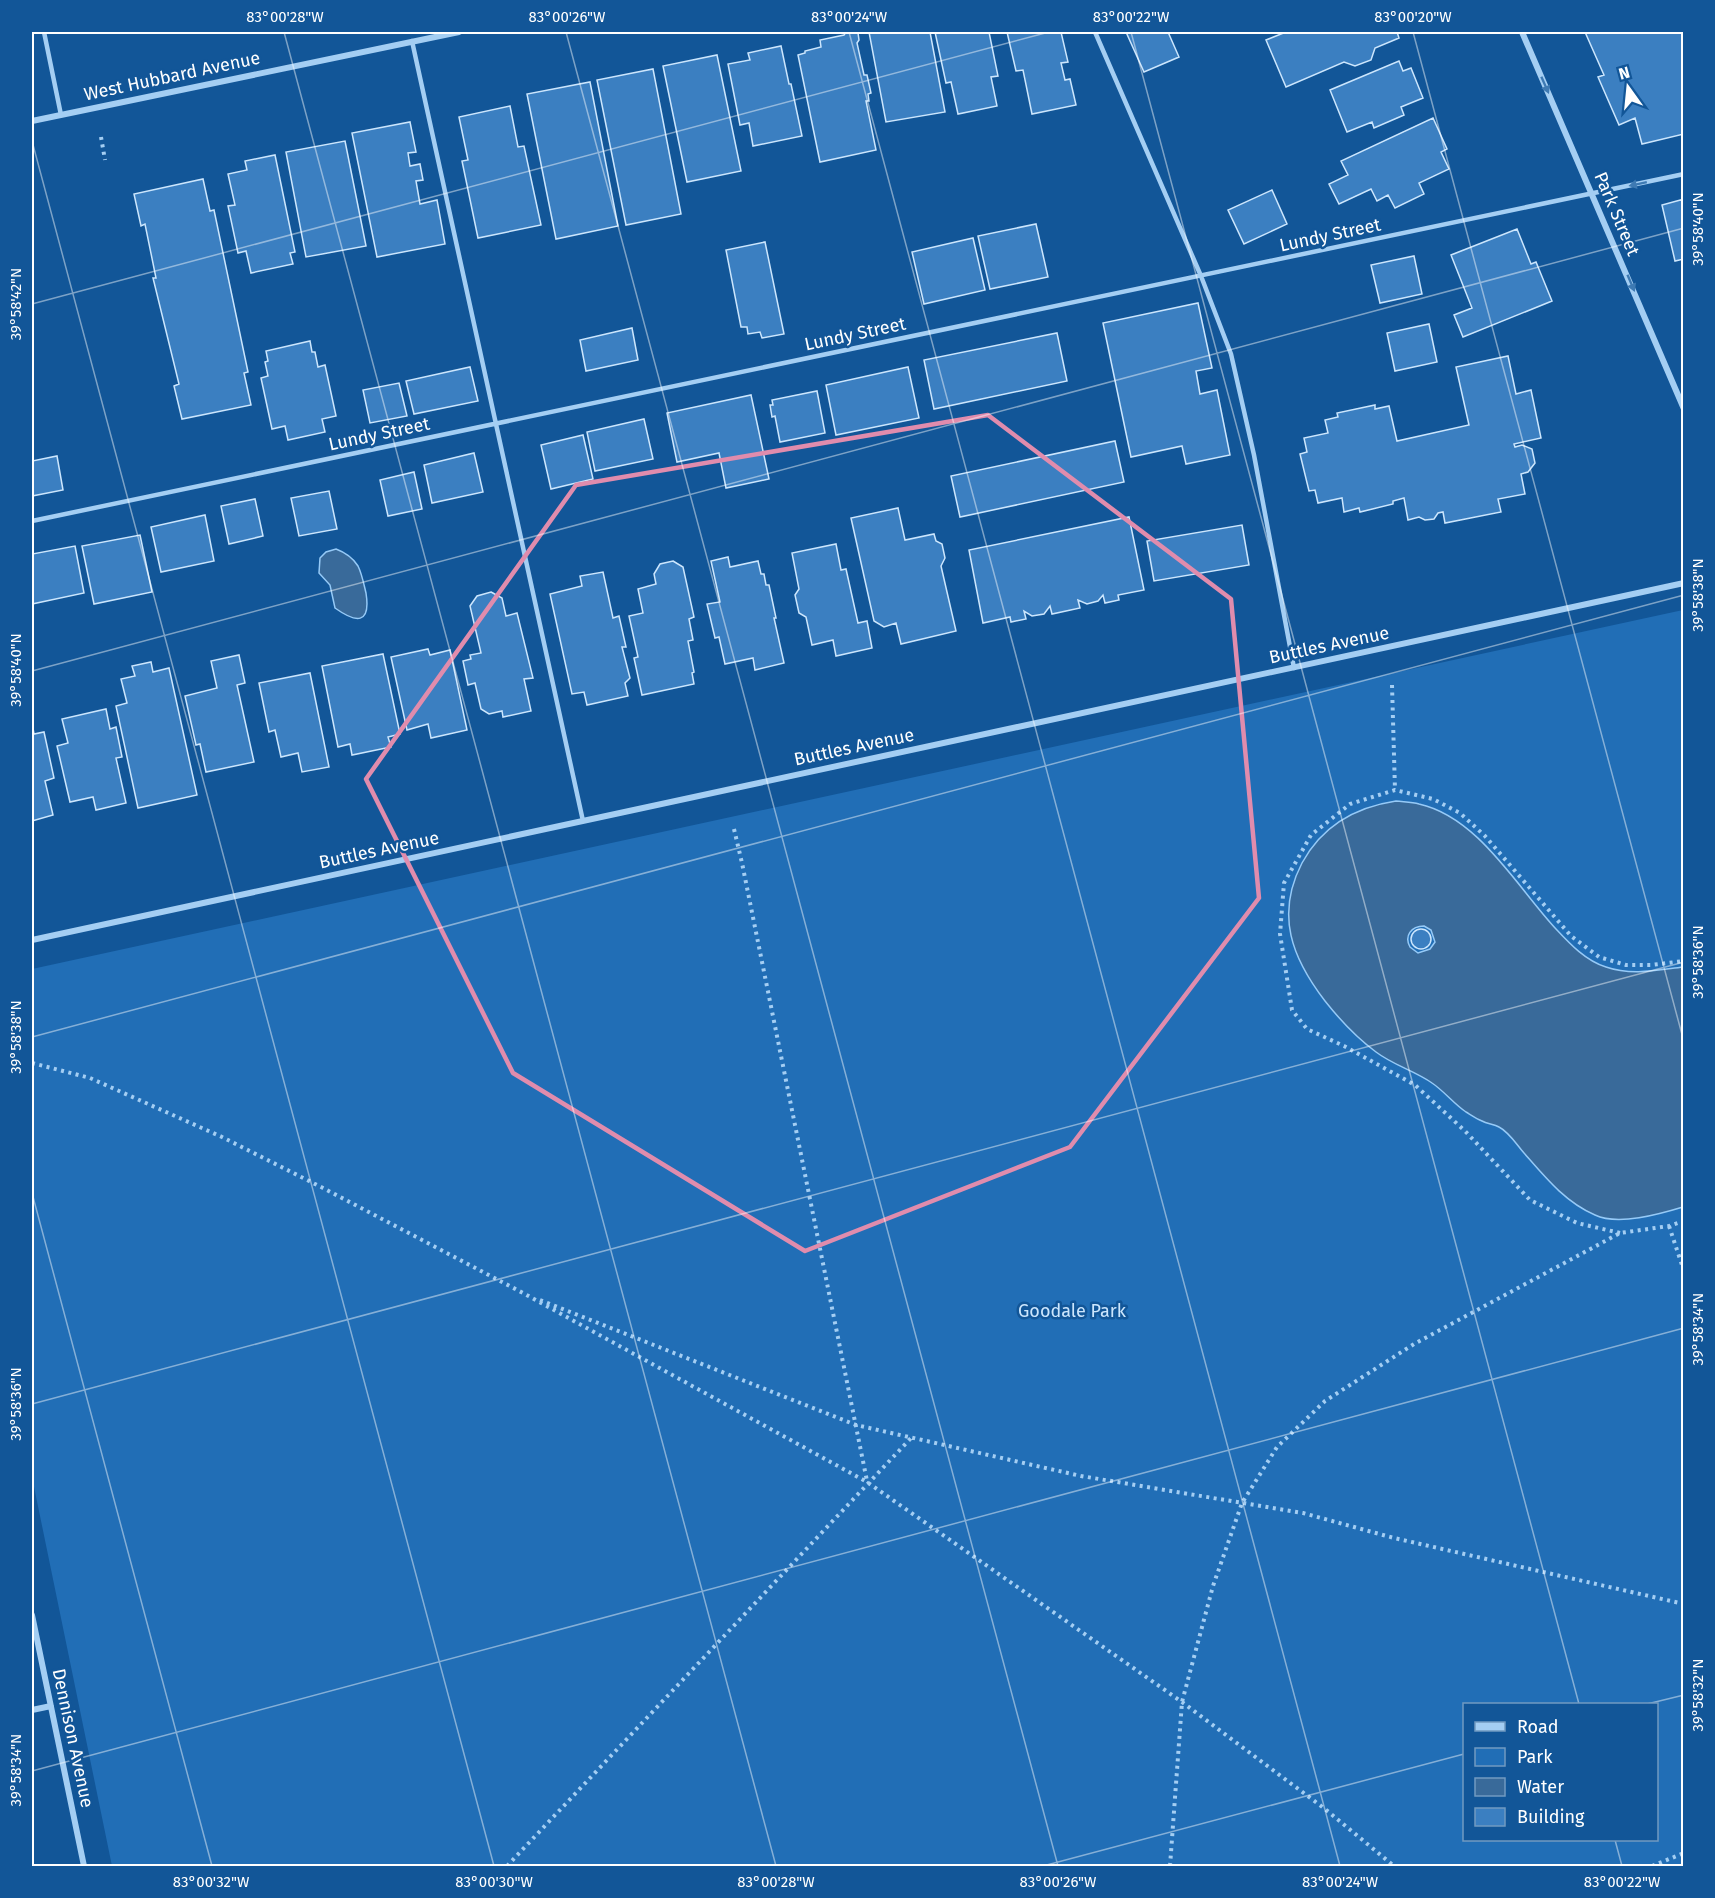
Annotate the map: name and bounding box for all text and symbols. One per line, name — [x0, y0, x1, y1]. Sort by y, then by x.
text: 83°00'28"W — [246, 8, 324, 26]
text: 83°00'26"W — [529, 8, 606, 26]
text: 83°00'24"W — [811, 8, 888, 26]
text: 83°00'22"W — [1093, 8, 1170, 26]
text: 83°00'20"W — [1374, 8, 1452, 26]
street label: West Hubbard Avenue — [82, 47, 262, 105]
north arrow — [1598, 57, 1658, 117]
text: N — [1617, 62, 1632, 84]
one-way arrow — [1541, 76, 1550, 94]
street label: Park Street — [1589, 169, 1645, 260]
one-way arrow — [1629, 179, 1647, 189]
text: 39°58'40"N — [1689, 192, 1707, 266]
street label: Lundy Street — [1277, 213, 1383, 256]
text: 39°58'42"N — [7, 268, 25, 340]
one-way arrow — [1626, 275, 1635, 292]
street label: Lundy Street — [802, 312, 908, 355]
street label: Lundy Street — [326, 412, 432, 455]
text: 39°58'38"N — [1689, 558, 1707, 632]
street label: Buttles Avenue — [1267, 622, 1391, 668]
text: 39°58'40"N — [7, 633, 25, 707]
street label: Buttles Avenue — [792, 724, 916, 770]
street label: Buttles Avenue — [317, 827, 441, 873]
text: 39°58'36"N — [1689, 925, 1707, 999]
text: 39°58'38"N — [7, 1000, 25, 1074]
text: 39°58'34"N — [1689, 1293, 1707, 1365]
park label: Goodale Park — [1018, 1300, 1127, 1322]
text: 39°58'36"N — [7, 1367, 25, 1441]
text: 39°58'32"N — [1689, 1659, 1707, 1731]
street label: Dennison Avenue — [48, 1666, 98, 1810]
legend — [1463, 1703, 1658, 1841]
text: Road — [1517, 1716, 1559, 1738]
text: 39°58'34"N — [7, 1734, 25, 1806]
text: Park — [1517, 1746, 1553, 1768]
text: Water — [1517, 1776, 1564, 1798]
text: Building — [1517, 1806, 1585, 1828]
text: 83°00'32"W — [173, 1873, 250, 1891]
text: 83°00'30"W — [455, 1873, 533, 1891]
text: 83°00'28"W — [737, 1873, 815, 1891]
text: 83°00'26"W — [1020, 1873, 1097, 1891]
text: 83°00'24"W — [1302, 1873, 1379, 1891]
text: 83°00'22"W — [1584, 1873, 1661, 1891]

